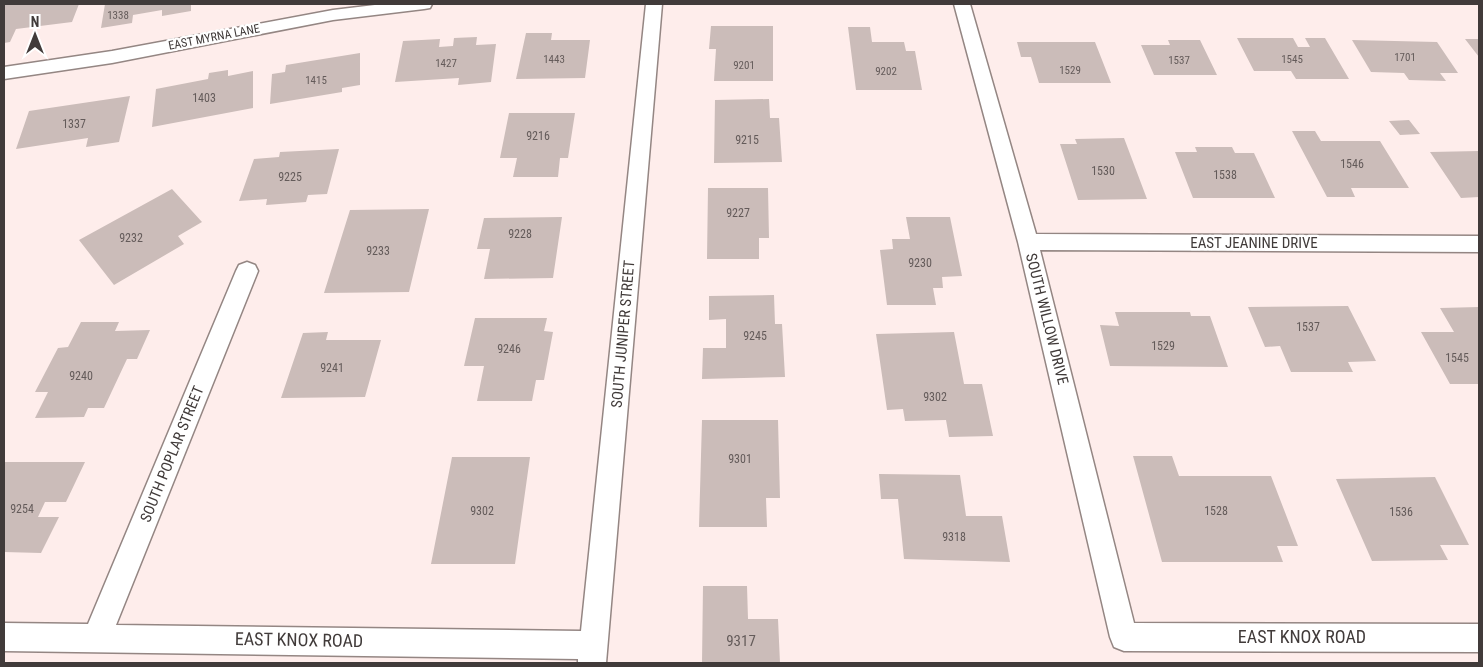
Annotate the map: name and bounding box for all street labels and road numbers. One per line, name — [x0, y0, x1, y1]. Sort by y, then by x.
street label: EAST MYRNA LANE — [167, 21, 261, 53]
street label: EAST JEANINE DRIVE — [1190, 234, 1318, 252]
street label: SOUTH WILLOW DRIVE — [1022, 251, 1072, 387]
street label: SOUTH JUNIPER STREET — [608, 259, 638, 409]
street label: SOUTH POPLAR STREET — [136, 383, 208, 525]
street label: EAST KNOX ROAD — [1238, 626, 1366, 647]
street label: EAST KNOX ROAD — [235, 628, 363, 651]

